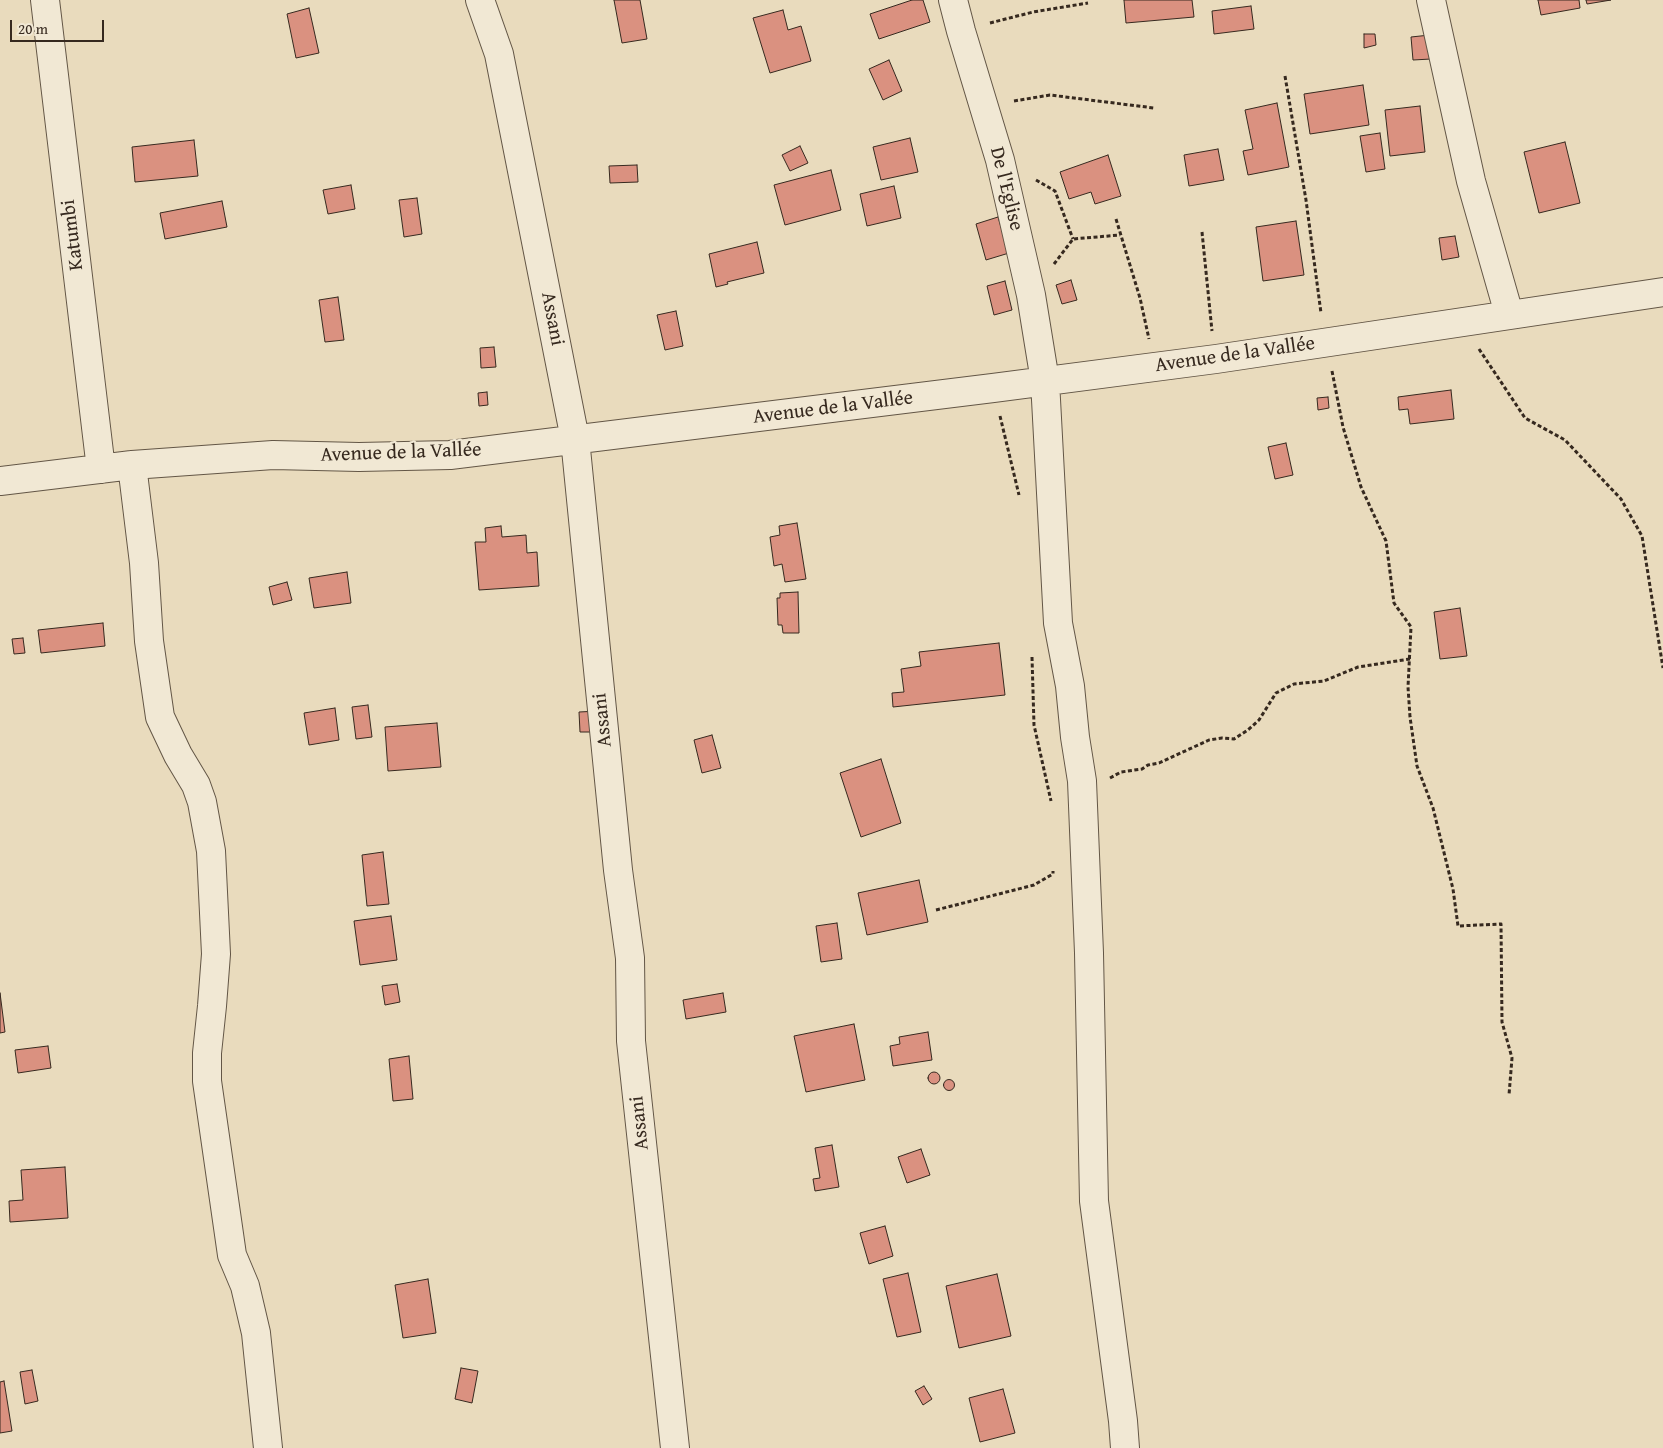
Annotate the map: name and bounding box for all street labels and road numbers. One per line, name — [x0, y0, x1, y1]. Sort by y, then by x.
street label: De l'Eglise — [984, 145, 1028, 233]
street label: Katumbi — [57, 198, 89, 272]
street label: Assani — [535, 290, 569, 348]
street label: Avenue de la Vallée — [1154, 332, 1316, 378]
street label: Avenue de la Vallée — [752, 386, 914, 430]
street label: Avenue de la Vallée — [320, 438, 482, 468]
street label: Assani — [588, 692, 618, 748]
street label: Assani — [625, 1095, 655, 1151]

